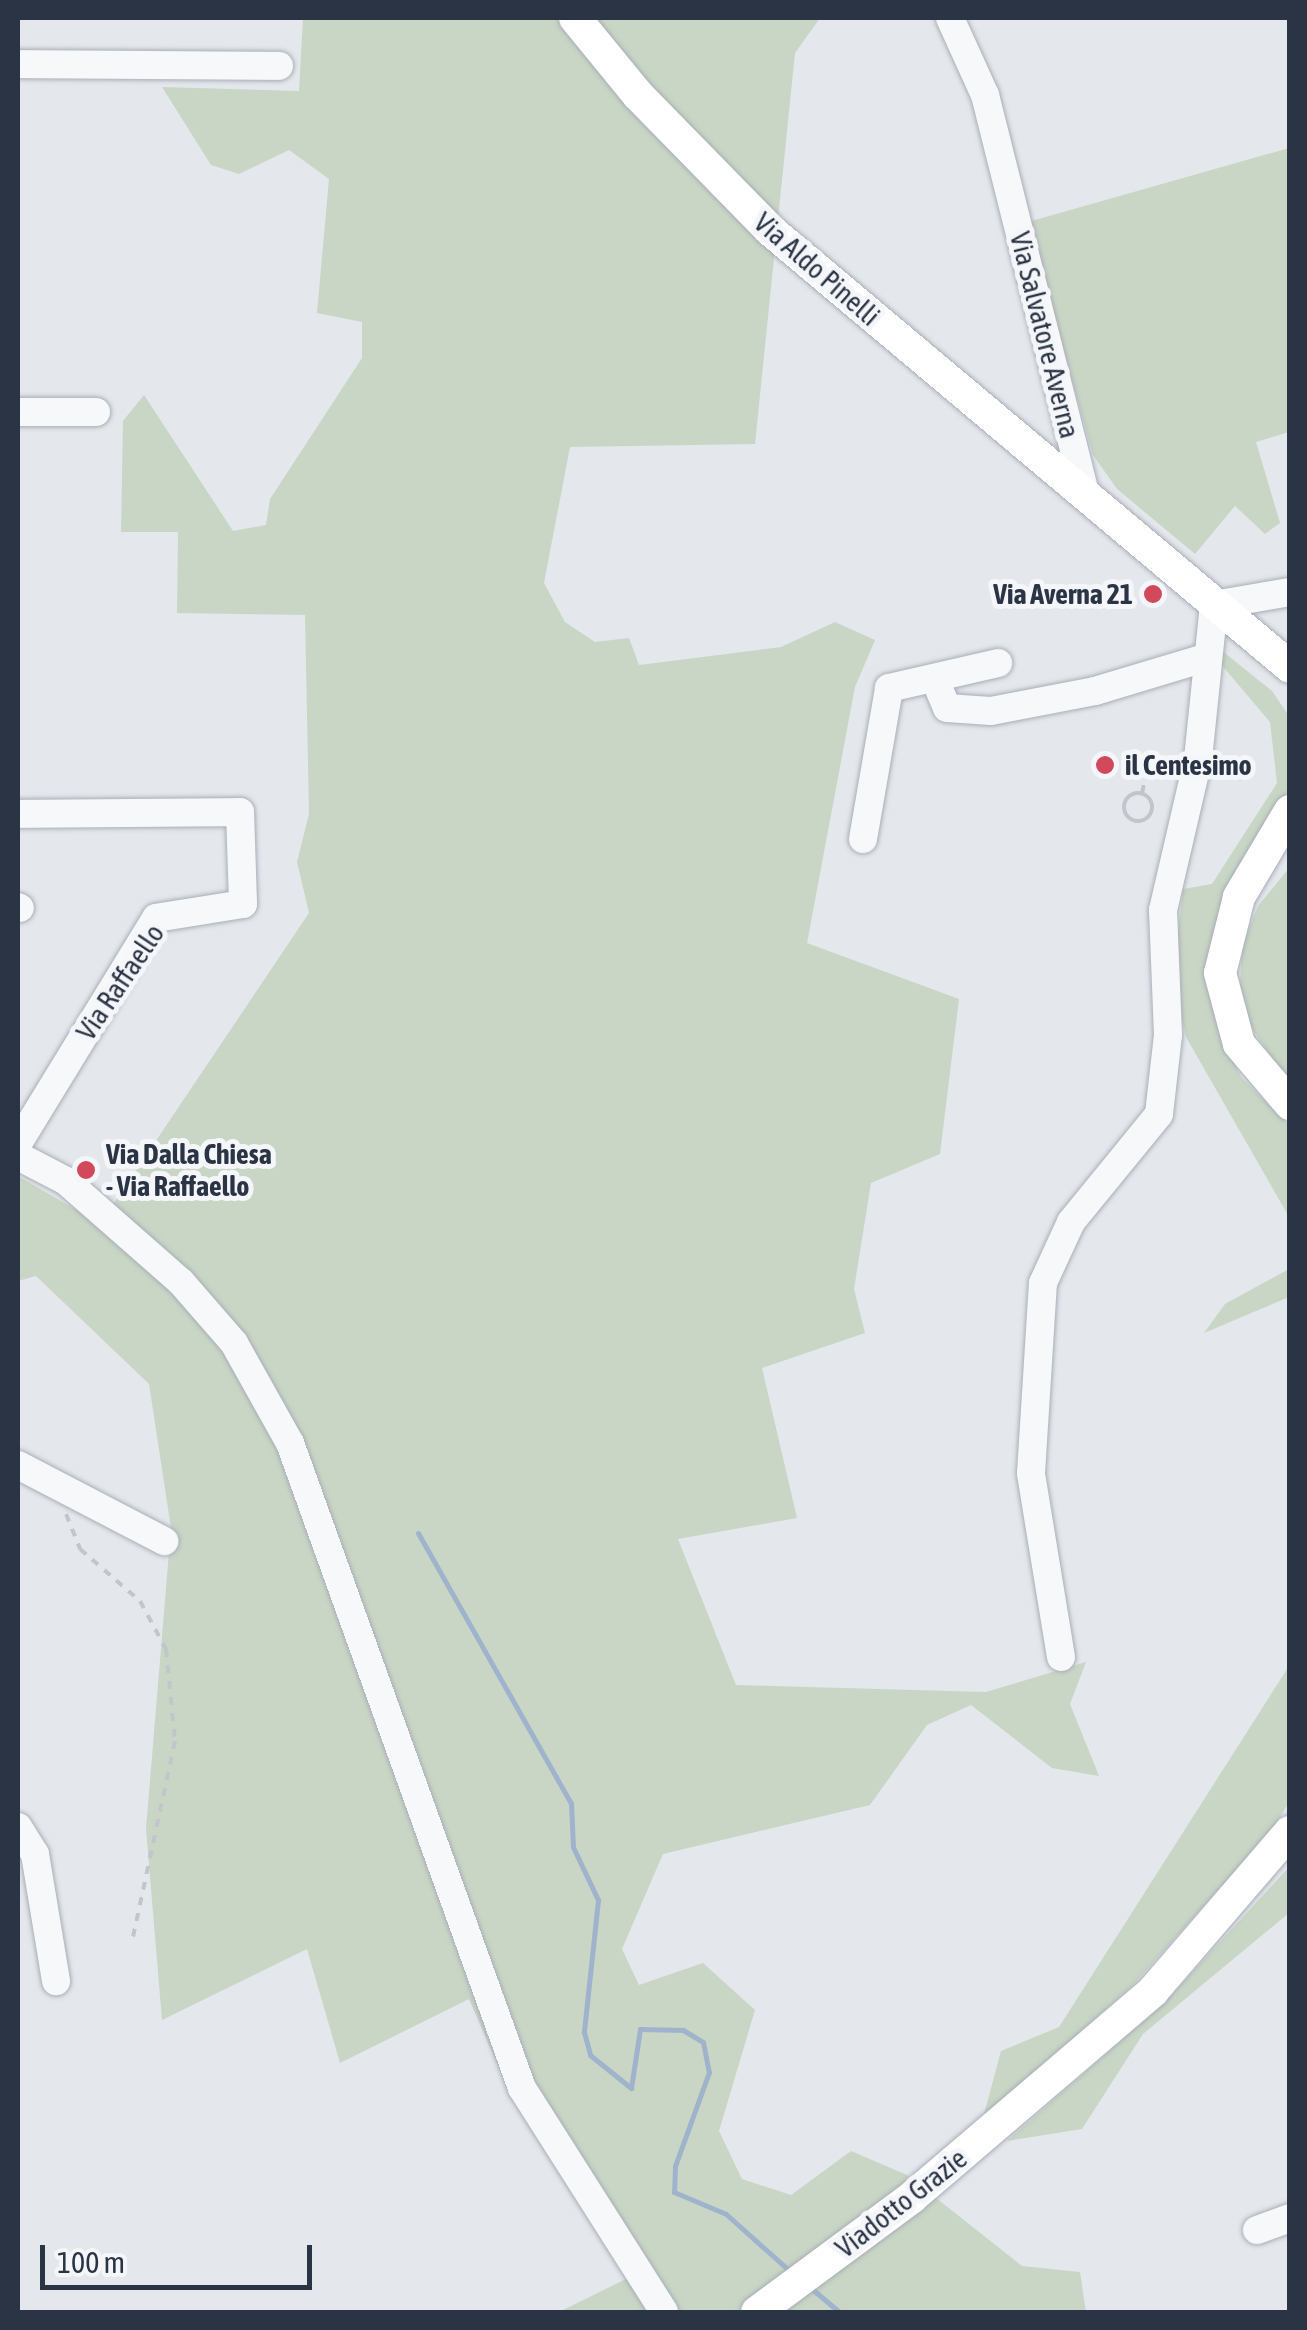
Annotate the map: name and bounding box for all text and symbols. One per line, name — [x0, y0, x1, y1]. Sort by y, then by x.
street label: Via Aldo Pinelli — [747, 205, 887, 333]
street label: Via Salvatore Averna — [1003, 228, 1087, 442]
place label: Via Averna 21 — [993, 577, 1133, 611]
marker: Via Averna 21 — [1142, 583, 1164, 605]
place label: il Centesimo — [1125, 748, 1252, 782]
marker: il Centesimo — [1094, 754, 1116, 776]
street label: Via Raffaello — [69, 918, 171, 1046]
place label: Via Dalla Chiesa - Via Raffaello — [106, 1137, 272, 1203]
marker: Via Dalla Chiesa - Via Raffaello — [75, 1159, 97, 1181]
street label: Viadotto Grazie — [829, 2141, 973, 2265]
scale bar — [45, 2225, 318, 2287]
text: 100 m — [57, 2245, 125, 2279]

